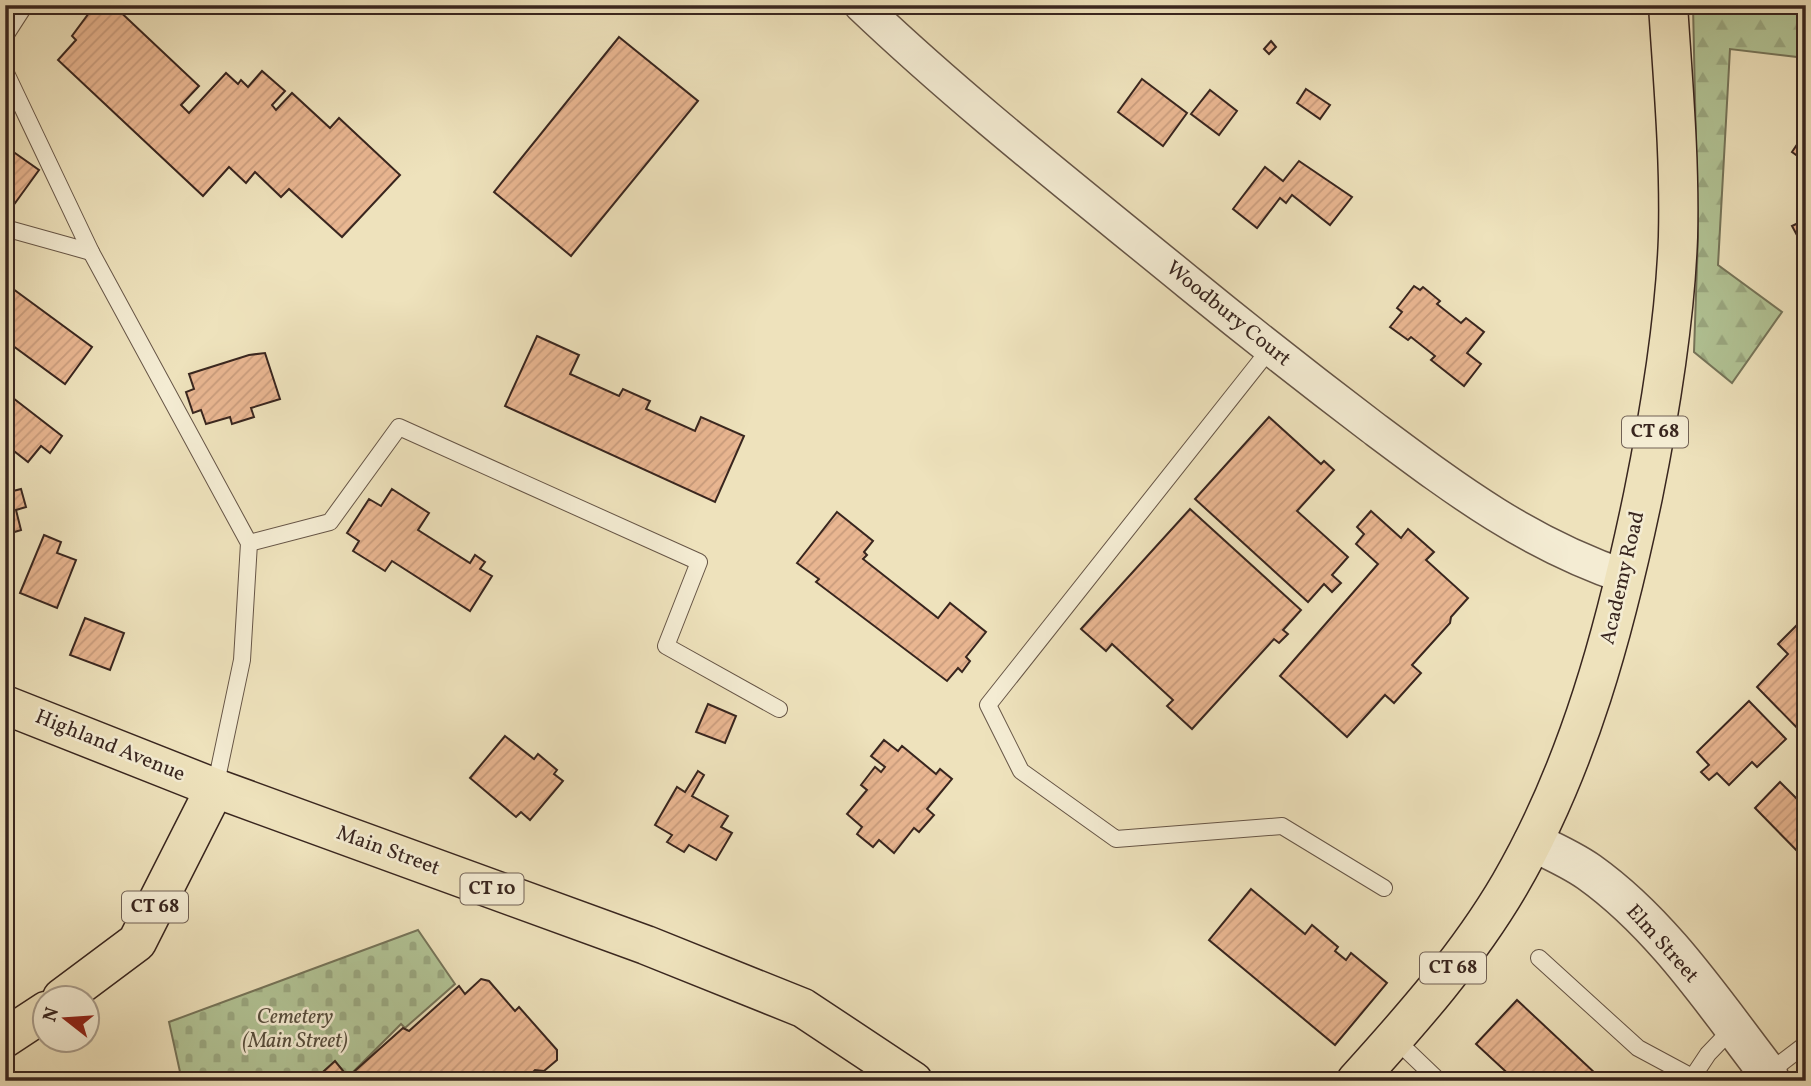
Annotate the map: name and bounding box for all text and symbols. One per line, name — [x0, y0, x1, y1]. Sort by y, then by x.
street label: Woodbury Court — [1159, 254, 1297, 374]
road number: CT 68 — [1622, 416, 1688, 448]
street label: Academy Road — [1594, 508, 1652, 648]
street label: Highland Avenue — [31, 703, 189, 789]
street label: Main Street — [332, 819, 444, 883]
road number: CT 10 — [461, 874, 524, 904]
road number: CT 68 — [122, 892, 188, 923]
street label: Elm Street — [1619, 898, 1705, 990]
road number: CT 68 — [1420, 952, 1486, 984]
north arrow — [32, 984, 102, 1054]
park label: Cemetery (Main Street) — [242, 1003, 348, 1056]
text: N — [37, 1004, 66, 1025]

